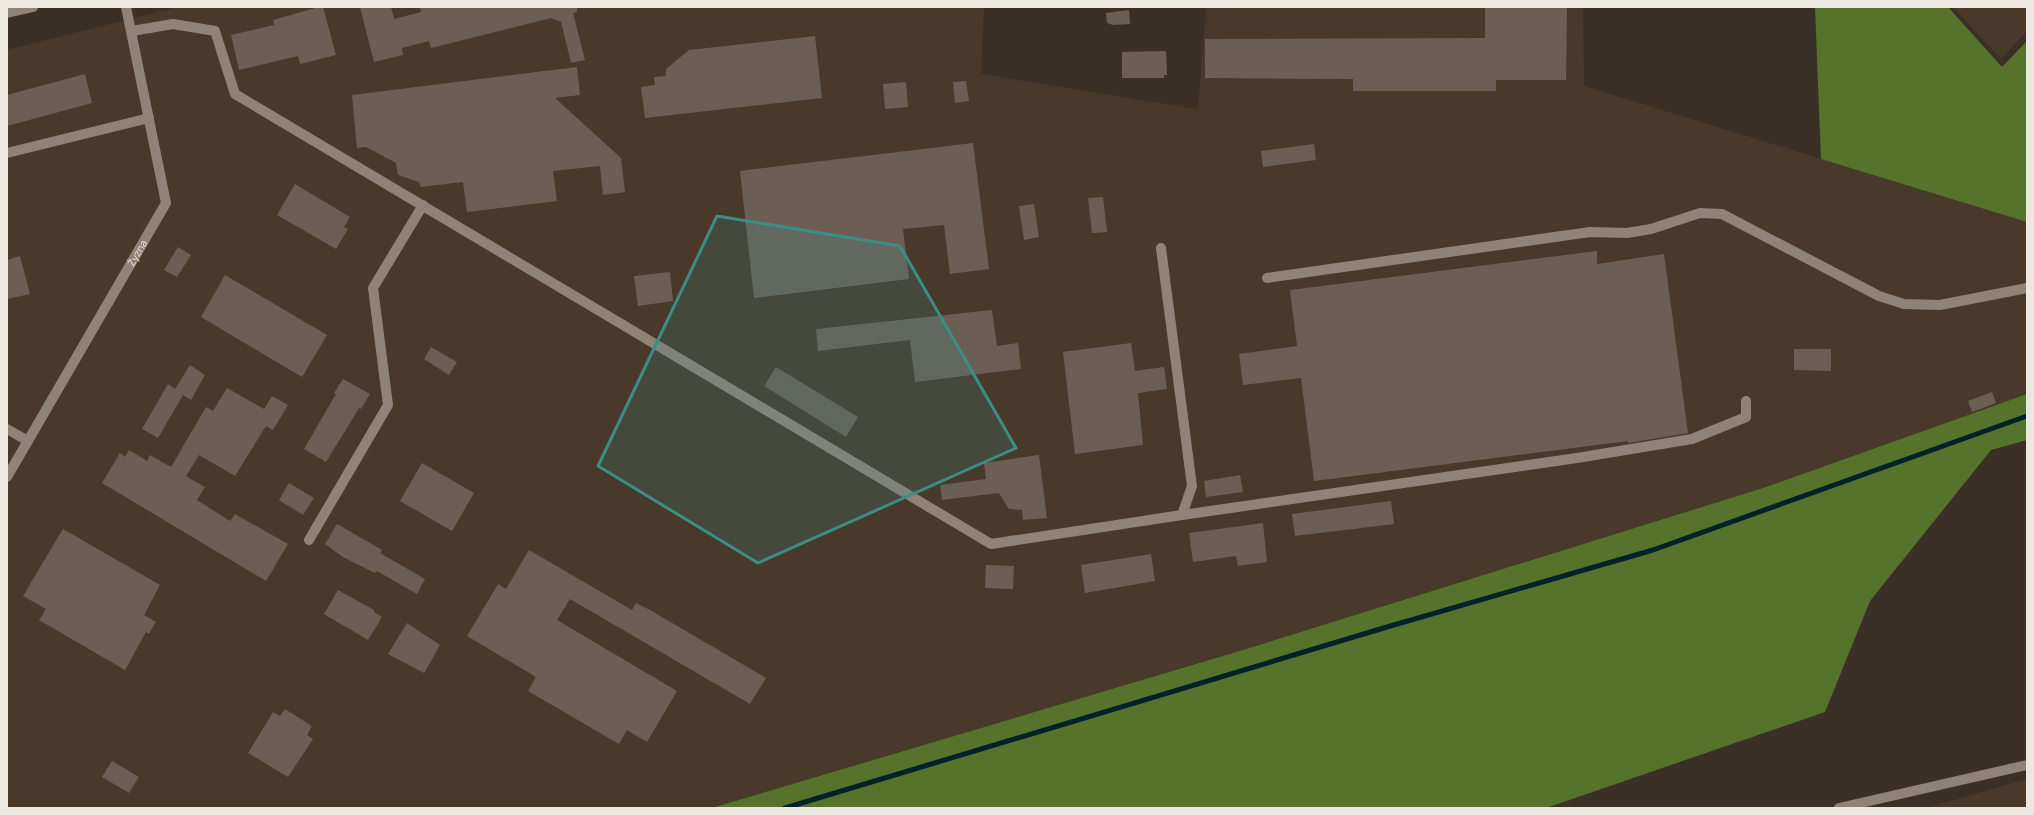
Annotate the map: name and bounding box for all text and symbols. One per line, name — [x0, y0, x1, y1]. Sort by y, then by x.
street label: Żyzna — [124, 237, 150, 269]

